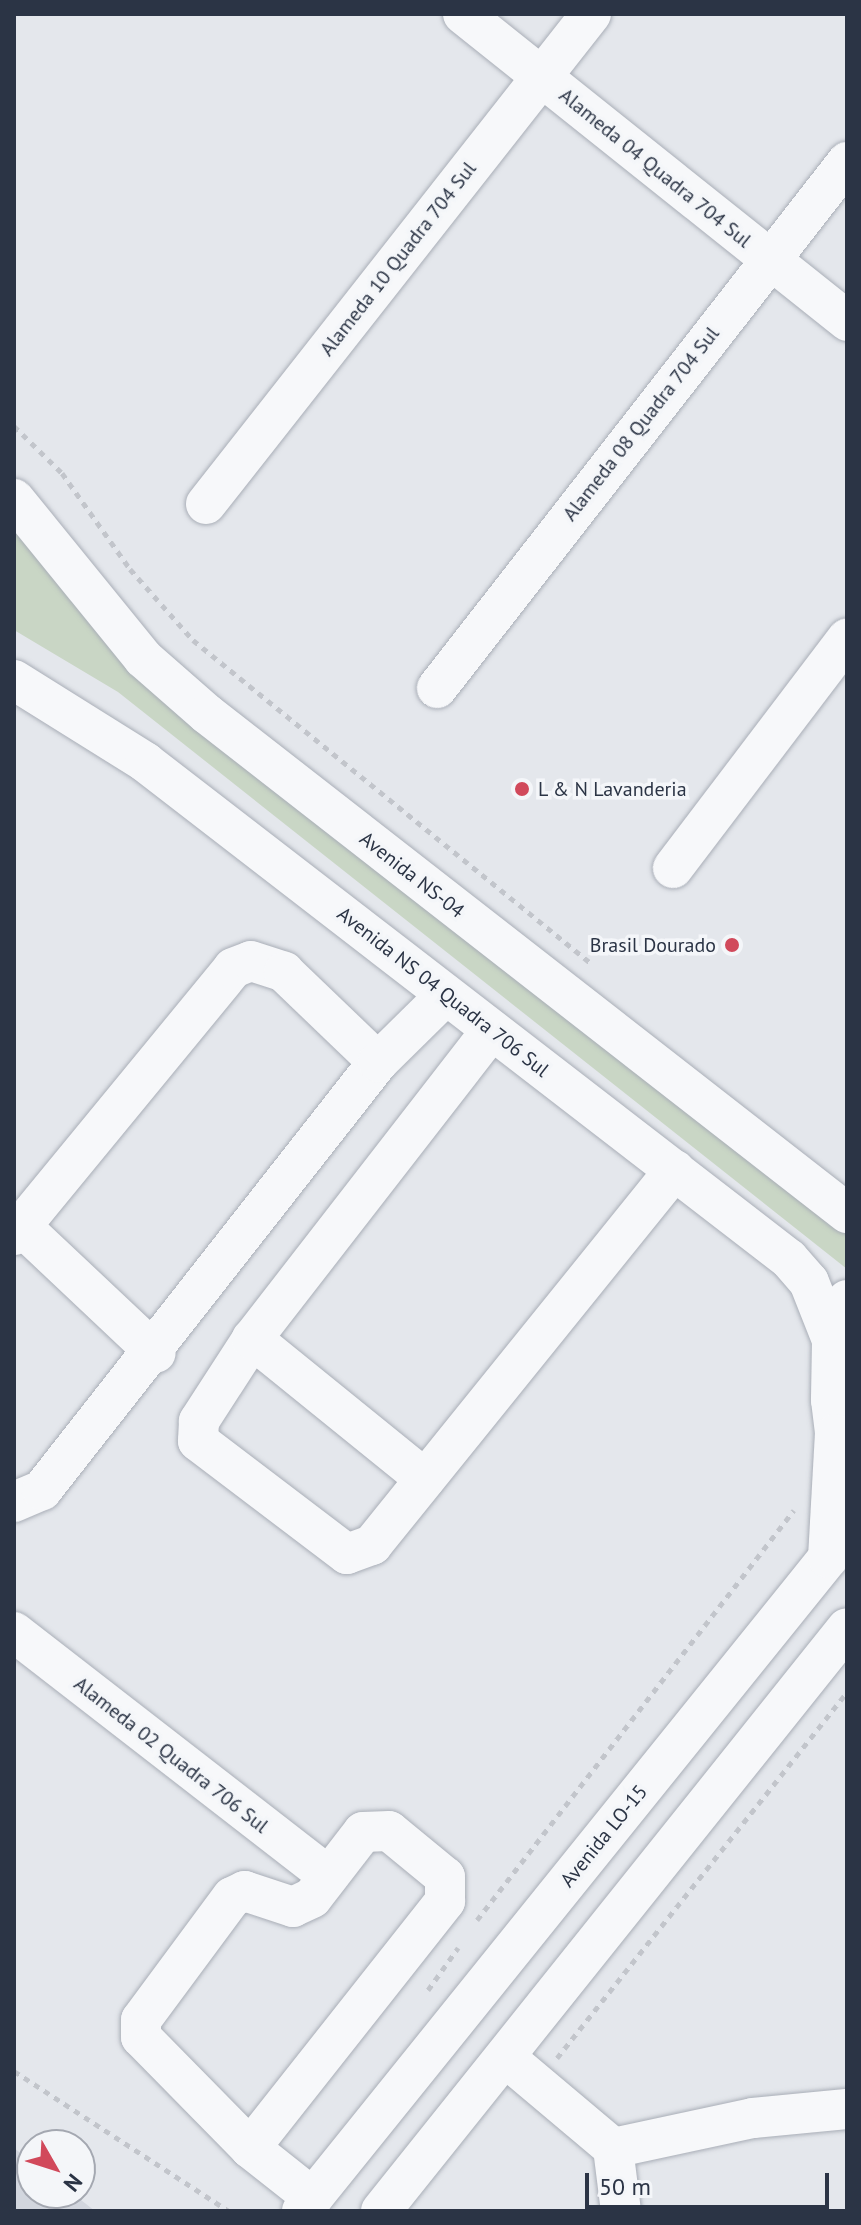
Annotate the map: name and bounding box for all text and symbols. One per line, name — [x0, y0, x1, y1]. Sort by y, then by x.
street label: Alameda 04 Quadra 704 Sul — [554, 83, 756, 253]
street label: Alameda 10 Quadra 704 Sul — [315, 157, 481, 361]
street label: Alameda 08 Quadra 704 Sul — [558, 322, 724, 526]
place label: L & N Lavanderia — [538, 777, 687, 801]
marker: L & N Lavanderia — [513, 780, 531, 798]
street label: Avenida NS-04 — [355, 827, 469, 923]
street label: Avenida NS 04 Quadra 706 Sul — [332, 902, 554, 1082]
place label: Brasil Dourado — [590, 933, 716, 957]
marker: Brasil Dourado — [723, 936, 741, 954]
street label: Alameda 02 Quadra 706 Sul — [69, 1672, 273, 1838]
street label: Avenida LO-15 — [555, 1780, 653, 1892]
north arrow — [16, 2129, 96, 2209]
scale bar — [589, 2157, 833, 2207]
text: N — [58, 2168, 89, 2197]
text: 50 m — [599, 2171, 651, 2202]

